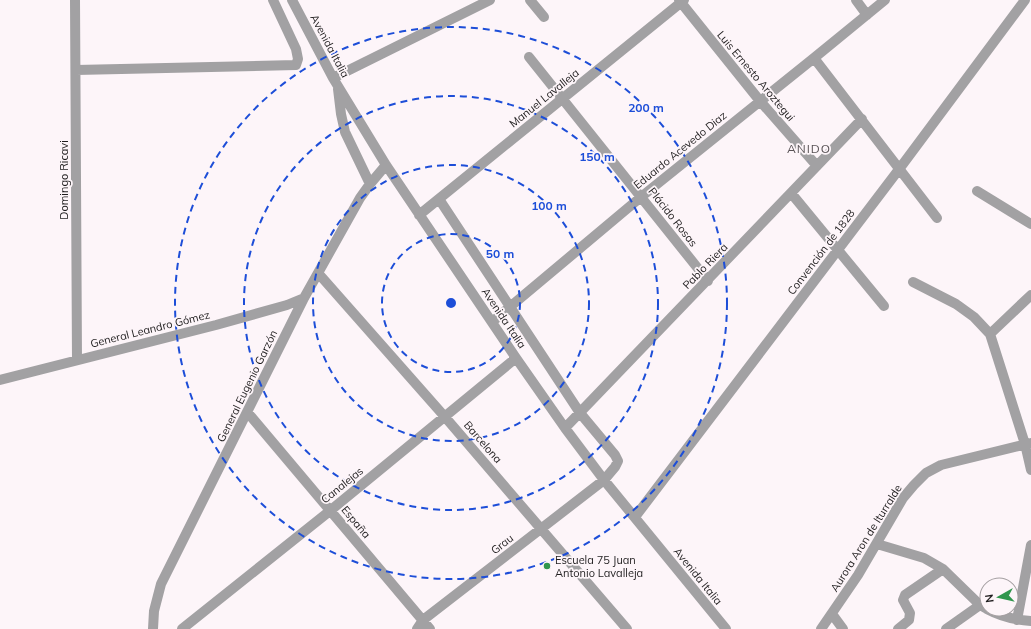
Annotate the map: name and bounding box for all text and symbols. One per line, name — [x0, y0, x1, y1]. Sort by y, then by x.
street label: Avenida Italia — [307, 12, 353, 80]
street label: Luis Ernesto Aroztegui — [714, 28, 798, 124]
street label: Manuel Lavalleja — [506, 66, 582, 130]
text: 200 m — [628, 100, 664, 115]
street label: Eduardo Acevedo Diaz — [631, 108, 730, 192]
street label: Domingo Ricavi — [57, 140, 71, 220]
district label: ANIDO — [787, 141, 831, 156]
text: 150 m — [579, 149, 615, 164]
street label: Plácido Rosas — [645, 185, 701, 249]
text: 100 m — [531, 198, 567, 213]
street label: Convención de 1828 — [784, 206, 858, 298]
street label: Pablo Riera — [680, 240, 730, 292]
text: 50 m — [486, 246, 514, 261]
street label: Avenida Italia — [479, 285, 529, 351]
centre of rings — [444, 296, 458, 310]
street label: General Leandro Gómez — [89, 307, 212, 351]
street label: General Eugenio Garzón — [214, 328, 280, 444]
street label: Barcelona — [461, 418, 505, 466]
street label: Canalejas — [318, 464, 366, 506]
street label: Aurora Aron de Iturralde — [827, 482, 905, 594]
street label: España — [338, 503, 374, 541]
street label: Grau — [488, 531, 516, 557]
street label: Avenida Italia — [671, 544, 725, 608]
place label: Escuela 75 Juan Antonio Lavalleja — [555, 553, 643, 580]
marker: Escuela 75 Juan Antonio Lavalleja — [542, 561, 552, 571]
north arrow — [979, 577, 1019, 617]
text: N — [982, 593, 997, 603]

